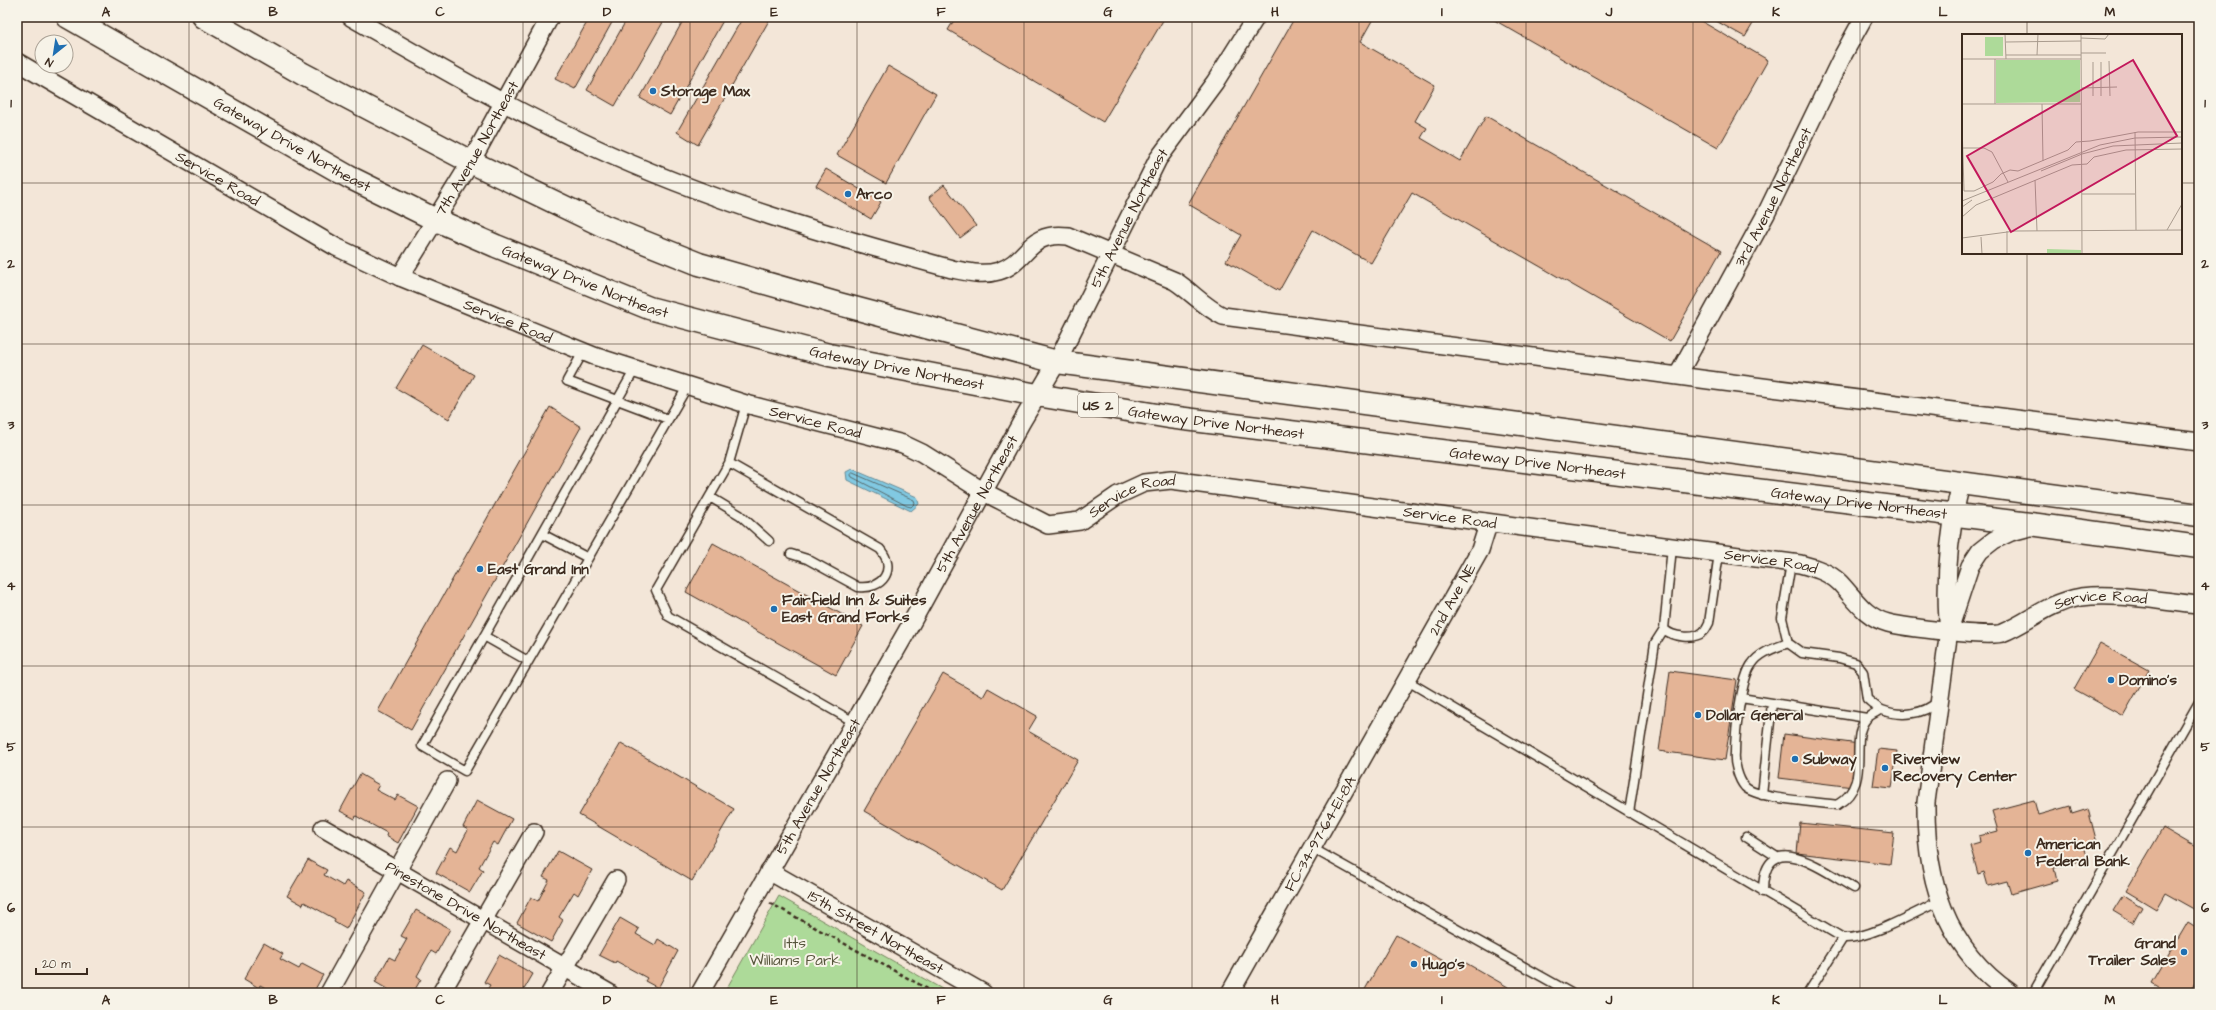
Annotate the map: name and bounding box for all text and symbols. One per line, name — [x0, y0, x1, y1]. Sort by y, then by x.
text: A — [102, 3, 111, 21]
text: B — [268, 3, 278, 21]
text: C — [435, 3, 445, 21]
text: D — [603, 3, 612, 21]
text: E — [770, 3, 778, 21]
text: F — [936, 3, 946, 21]
text: G — [1103, 3, 1113, 21]
text: H — [1271, 3, 1279, 21]
text: I — [1441, 3, 1443, 21]
text: J — [1605, 3, 1613, 21]
text: K — [1772, 3, 1780, 21]
text: L — [1938, 3, 1948, 21]
text: M — [2105, 3, 2116, 21]
north arrow — [34, 34, 74, 74]
inset map — [1962, 34, 2182, 254]
text: N — [42, 54, 56, 70]
street label: 7th Avenue Northeast — [430, 77, 524, 220]
place label: Storage Max — [660, 81, 751, 104]
marker: Storage Max — [648, 86, 658, 96]
street label: Gateway Drive Northeast — [210, 92, 374, 197]
text: 1 — [10, 94, 12, 112]
text: 1 — [2204, 94, 2206, 112]
street label: 3rd Avenue Northeast — [1729, 124, 1817, 270]
street label: 5th Avenue Northeast — [1085, 144, 1174, 292]
street label: Service Road — [171, 146, 264, 212]
place label: Arco — [856, 184, 892, 205]
marker: Arco — [843, 189, 853, 199]
street label: Gateway Drive Northeast — [499, 240, 671, 324]
text: 2 — [6, 255, 15, 273]
text: 2 — [2200, 255, 2209, 273]
street label: Service Road — [460, 294, 556, 349]
street label: Gateway Drive Northeast — [807, 340, 986, 396]
road number: US 2 — [1078, 393, 1118, 417]
street label: Service Road — [767, 400, 864, 444]
street label: Gateway Drive Northeast — [1126, 400, 1305, 445]
text: 3 — [7, 416, 15, 434]
text: 3 — [2201, 416, 2209, 434]
street label: 5th Avenue Northeast — [931, 432, 1023, 577]
street label: Gateway Drive Northeast — [1448, 442, 1627, 485]
street label: Service Road — [1084, 470, 1177, 523]
street label: Gateway Drive Northeast — [1770, 482, 1948, 525]
street label: Service Road — [1402, 501, 1498, 534]
street label: Service Road — [1723, 544, 1821, 580]
place label: East Grand Inn — [488, 559, 589, 580]
street label: 2nd Ave NE — [1424, 560, 1481, 639]
marker: East Grand Inn — [475, 564, 485, 574]
text: 4 — [7, 577, 16, 595]
text: 4 — [2201, 577, 2210, 595]
street label: Service Road — [2051, 586, 2149, 615]
place label: Fairfield Inn & Suites East Grand Forks — [782, 590, 927, 628]
marker: Fairfield Inn & Suites East Grand Forks — [769, 604, 779, 614]
place label: Domino's — [2119, 670, 2177, 691]
marker: Domino's — [2106, 675, 2116, 685]
place label: Dollar General — [1706, 705, 1804, 726]
marker: Dollar General — [1693, 710, 1703, 720]
street label: 5th Avenue Northeast — [771, 715, 866, 859]
text: 5 — [6, 738, 16, 756]
text: 5 — [2200, 738, 2210, 756]
place label: Subway — [1802, 749, 1857, 771]
place label: Riverview Recovery Center — [1893, 749, 2018, 788]
marker: Subway — [1790, 754, 1800, 764]
marker: Riverview Recovery Center — [1880, 763, 1890, 773]
street label: FC-34-97-64-E1-8A — [1279, 772, 1362, 896]
place label: American Federal Bank — [2036, 834, 2130, 872]
marker: American Federal Bank — [2023, 848, 2033, 858]
street label: Pinestone Drive Northeast — [381, 856, 550, 966]
street label: 15th Street Northeast — [804, 885, 947, 979]
text: 6 — [7, 899, 16, 917]
text: 6 — [2201, 899, 2210, 917]
park label: Itts Williams Park — [750, 933, 840, 971]
place label: Grand Trailer Sales — [2087, 933, 2176, 971]
marker: Grand Trailer Sales — [2179, 947, 2189, 957]
scale bar — [36, 950, 87, 976]
place label: Hugo's — [1422, 954, 1465, 977]
text: 20 m — [42, 956, 71, 973]
marker: Hugo's — [1409, 959, 1419, 969]
text: A — [102, 991, 111, 1009]
text: B — [268, 991, 278, 1009]
text: C — [435, 991, 445, 1009]
text: D — [603, 991, 612, 1009]
text: E — [770, 991, 778, 1009]
text: F — [936, 991, 946, 1009]
text: G — [1103, 991, 1113, 1009]
text: H — [1271, 991, 1279, 1009]
text: I — [1441, 991, 1443, 1009]
text: J — [1605, 991, 1613, 1009]
text: K — [1772, 991, 1780, 1009]
text: L — [1938, 991, 1948, 1009]
text: M — [2105, 991, 2116, 1009]

